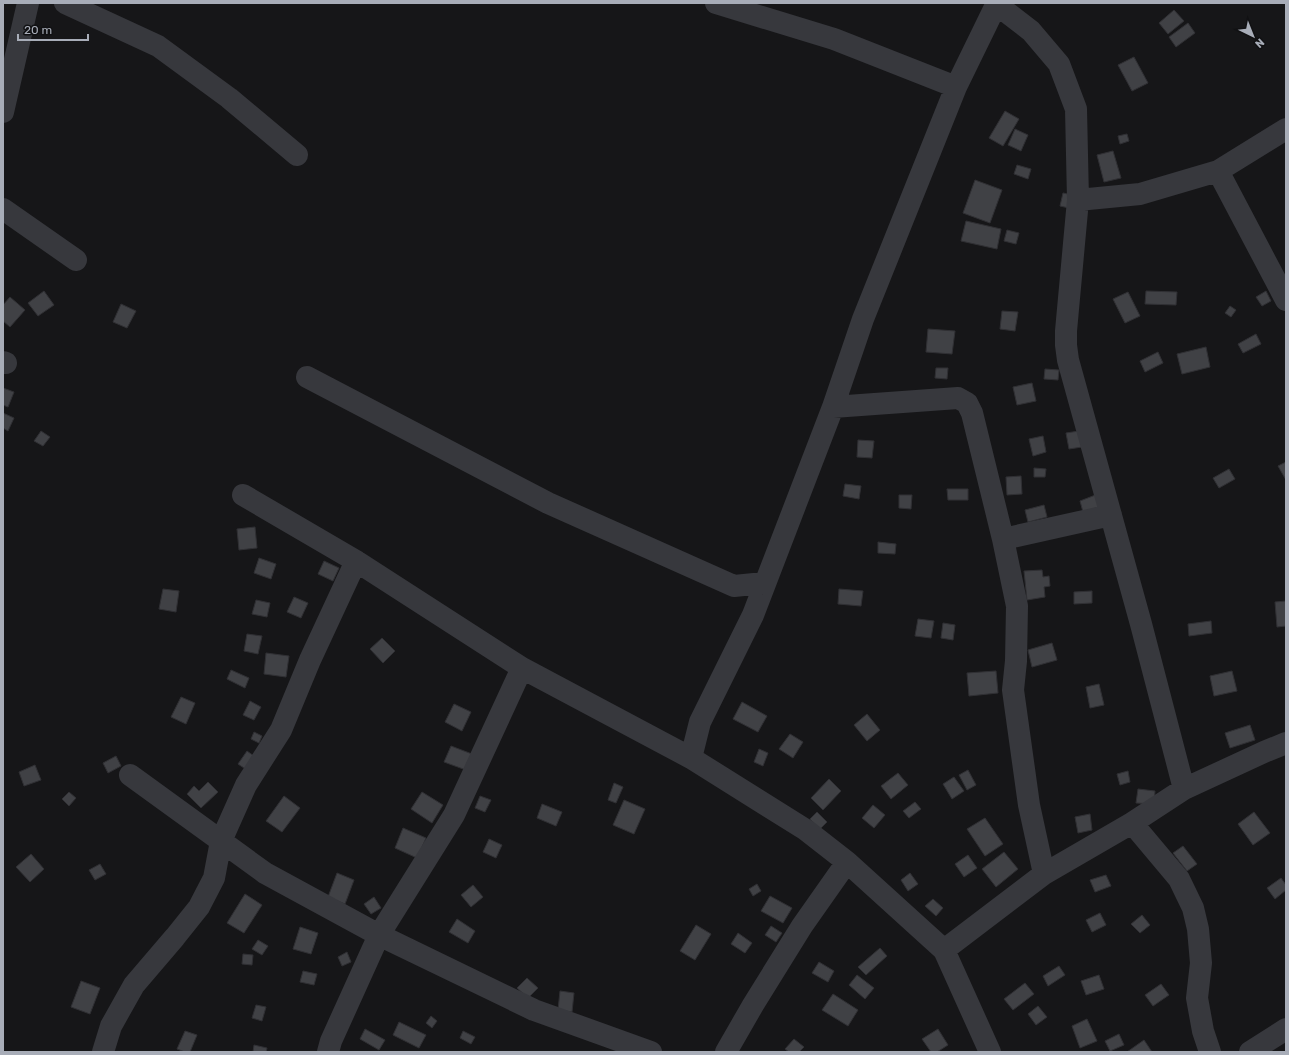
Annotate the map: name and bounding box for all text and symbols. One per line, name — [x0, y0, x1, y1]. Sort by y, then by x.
scale bar — [18, 16, 88, 42]
north arrow — [1233, 16, 1273, 56]
text: 20 m — [24, 23, 52, 37]
text: N — [1252, 35, 1267, 50]

